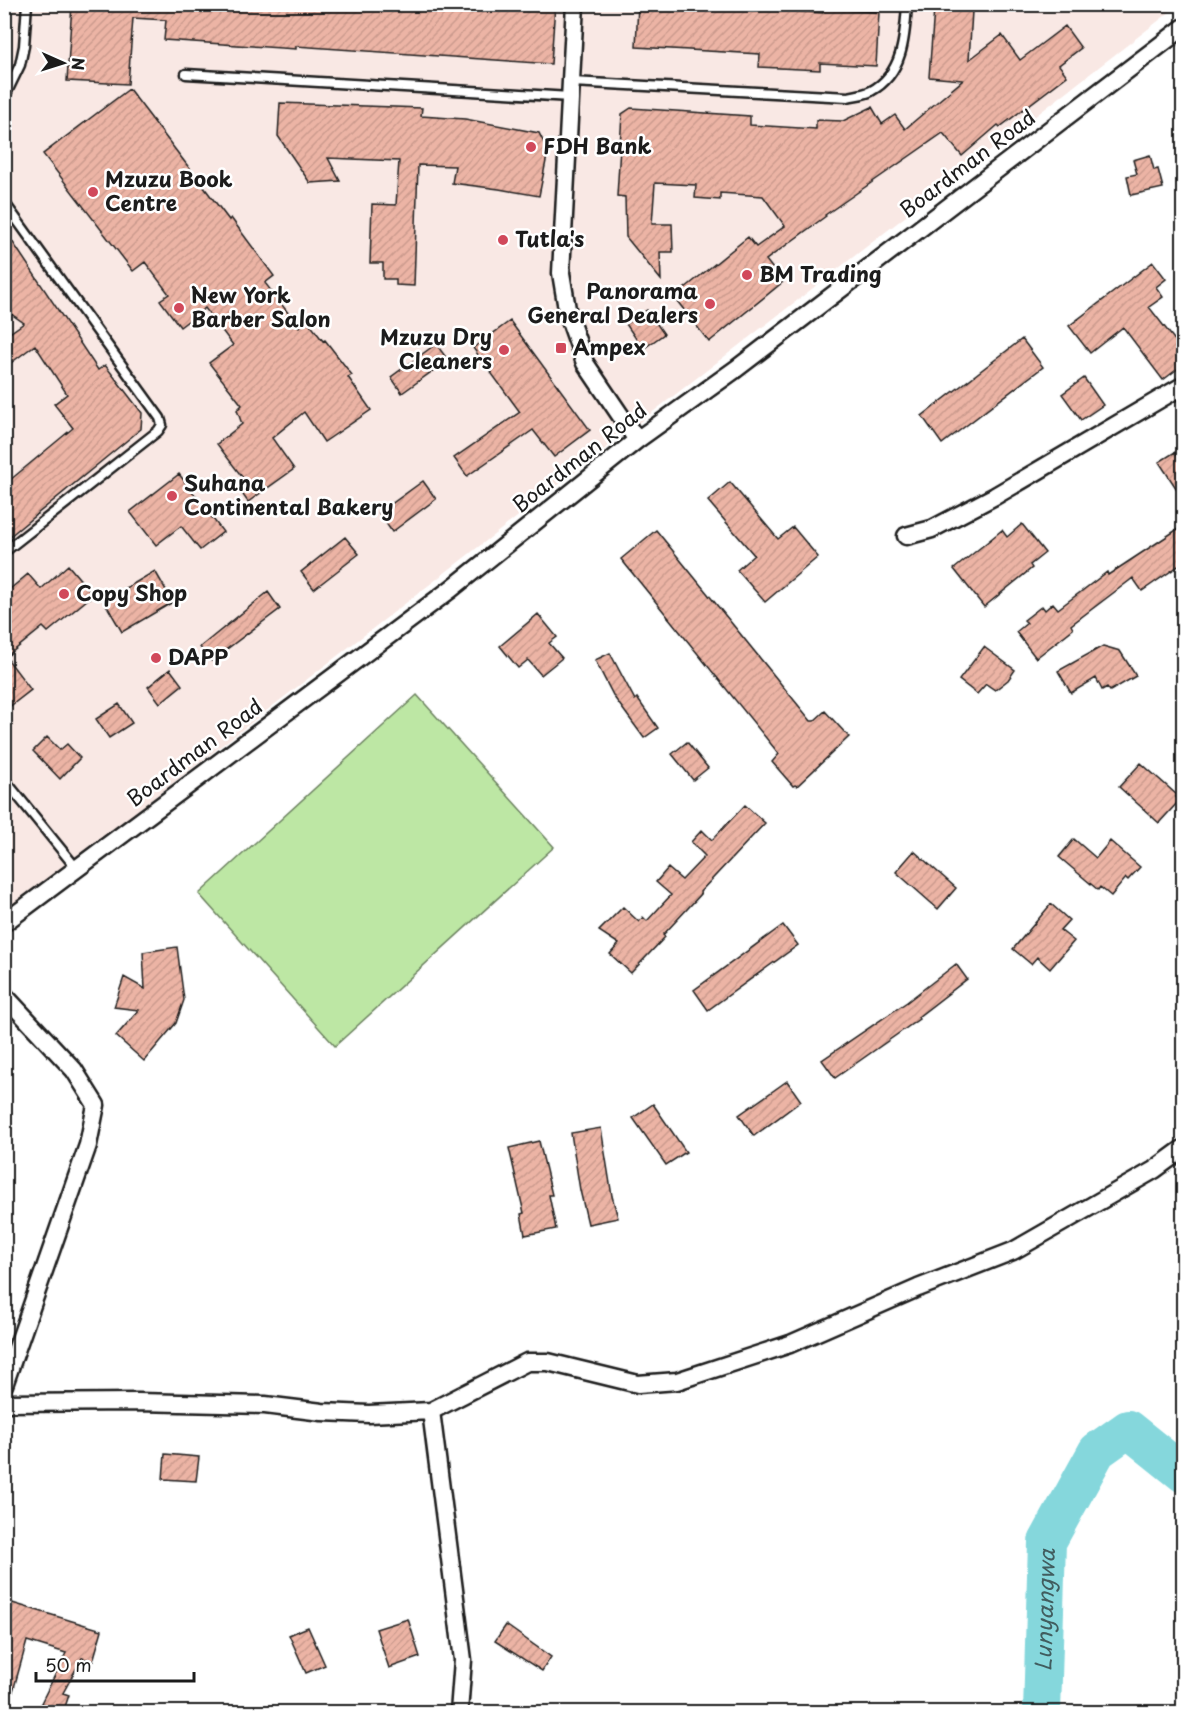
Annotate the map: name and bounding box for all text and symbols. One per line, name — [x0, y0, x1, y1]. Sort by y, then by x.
north arrow — [33, 33, 93, 93]
text: N — [67, 57, 91, 71]
street label: Boardman Road — [892, 101, 1042, 224]
place label: FDH Bank — [543, 129, 652, 161]
marker: FDH Bank — [524, 140, 538, 154]
place label: Mzuzu Book Centre — [105, 162, 233, 218]
marker: Mzuzu Book Centre — [86, 185, 100, 199]
place label: Tutla's — [515, 222, 584, 254]
marker: Tutla's — [496, 233, 510, 247]
place label: BM Trading — [759, 257, 882, 289]
marker: BM Trading — [740, 268, 754, 282]
place label: Panorama General Dealers — [527, 274, 698, 330]
place label: New York Barber Salon — [191, 278, 331, 334]
marker: Panorama General Dealers — [703, 297, 717, 311]
marker: New York Barber Salon — [172, 301, 186, 315]
place label: Mzuzu Dry Cleaners — [380, 320, 492, 376]
place label: Ampex — [573, 330, 646, 362]
marker: Ampex — [554, 341, 568, 355]
marker: Mzuzu Dry Cleaners — [497, 343, 511, 357]
street label: Boardman Road — [505, 394, 653, 519]
place label: Suhana Continental Bakery — [184, 466, 394, 522]
marker: Suhana Continental Bakery — [165, 489, 179, 503]
place label: Copy Shop — [76, 576, 187, 608]
marker: Copy Shop — [57, 587, 71, 601]
place label: DAPP — [168, 640, 228, 672]
marker: DAPP — [149, 651, 163, 665]
street label: Boardman Road — [119, 690, 269, 813]
water label: Lunyangwa — [1025, 1547, 1062, 1672]
scale bar — [36, 1645, 194, 1683]
text: 50 m — [45, 1651, 92, 1678]

